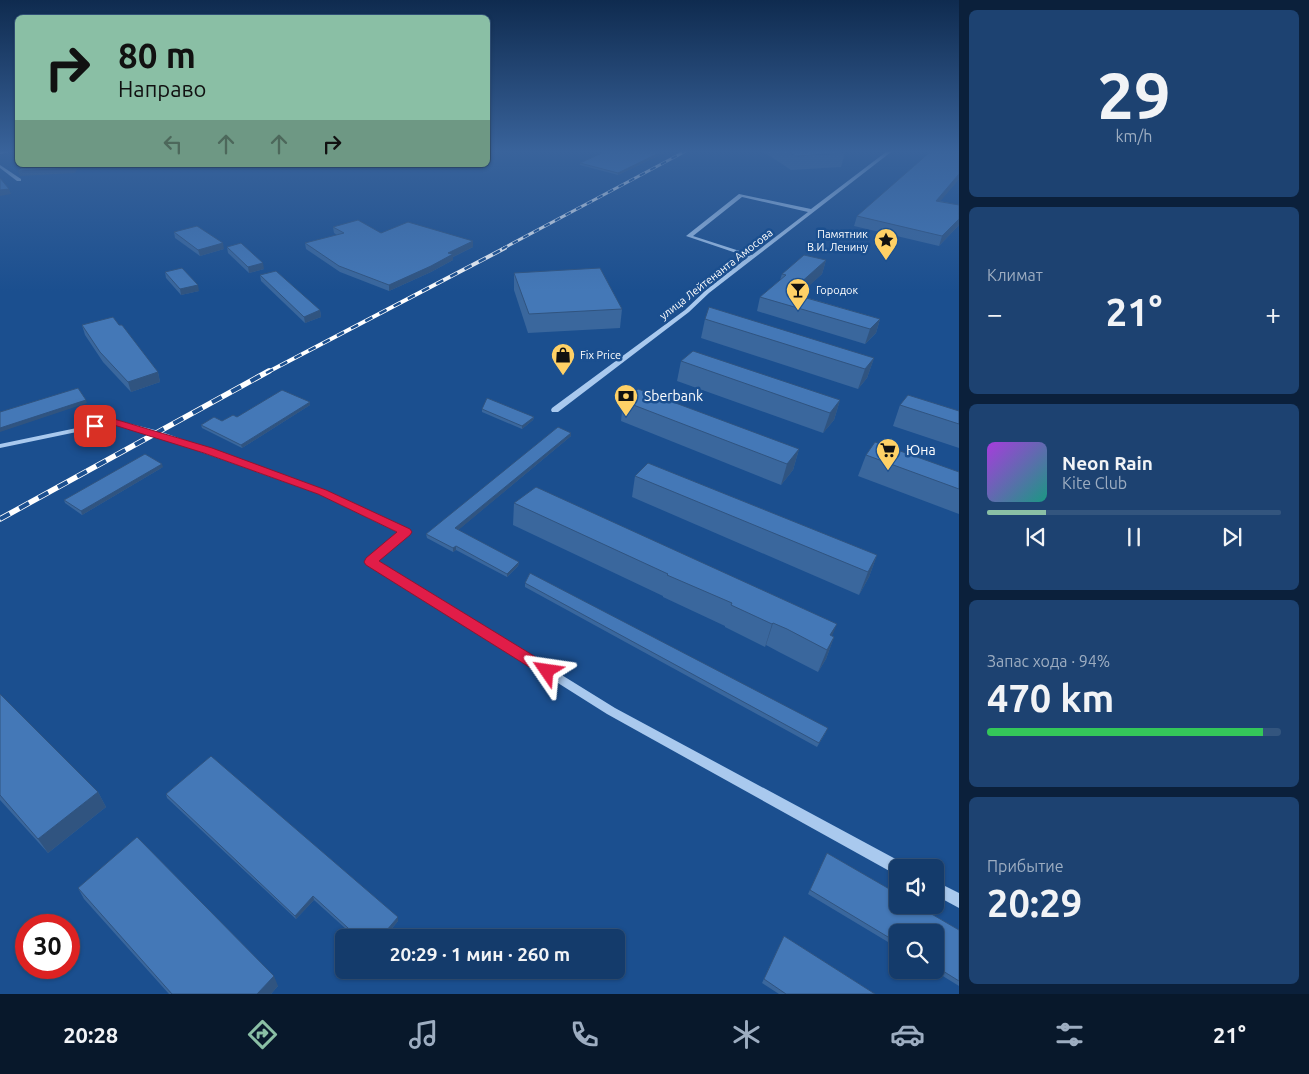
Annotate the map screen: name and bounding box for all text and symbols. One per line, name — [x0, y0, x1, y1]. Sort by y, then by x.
icon: right — [35, 35, 100, 100]
text: 80 m — [118, 35, 196, 75]
text: 29 — [1097, 58, 1171, 131]
text: Направо — [118, 76, 206, 101]
text: km/h — [1116, 127, 1152, 145]
icon: left — [159, 130, 187, 158]
icon: ahead — [212, 130, 240, 158]
icon: ahead — [265, 130, 293, 158]
icon: right — [318, 130, 346, 158]
street label: улица Лейтенанта Амосова — [657, 226, 775, 322]
place icon: Памятник В.И. Ленину — [873, 227, 899, 261]
place label: Памятник В.И. Ленину — [807, 228, 869, 253]
text: Климат — [987, 266, 1043, 284]
bar icon: Городок — [785, 277, 811, 311]
place label: Городок — [816, 284, 859, 296]
text: 21° — [1106, 291, 1162, 333]
text: − — [987, 298, 1003, 329]
text: + — [1265, 298, 1281, 329]
shop icon: Fix Price — [550, 342, 576, 376]
place label: Fix Price — [580, 349, 621, 361]
bank icon: Sberbank — [613, 383, 639, 417]
place label: Sberbank — [644, 388, 703, 404]
pin — [74, 405, 116, 447]
icon: arrive — [81, 412, 109, 440]
supermarket icon: Юна — [875, 437, 901, 471]
place label: Юна — [906, 442, 936, 458]
text: Neon Rain — [1062, 452, 1153, 474]
text: Kite Club — [1062, 474, 1127, 492]
icon: previous — [1022, 523, 1050, 551]
icon: pause — [1120, 523, 1148, 551]
icon: next — [1218, 523, 1246, 551]
position arrow — [520, 644, 572, 696]
text: Запас хода · 94% — [987, 652, 1110, 670]
text: 470 km — [987, 677, 1114, 719]
text: Прибытие — [987, 857, 1064, 875]
map controls — [889, 859, 944, 979]
button: sound — [889, 859, 944, 914]
text: 20:29 — [987, 882, 1082, 924]
speed limit sign: 30 — [15, 914, 80, 979]
button: search — [889, 924, 944, 979]
text: 20:29 · 1 мин · 260 m — [390, 943, 570, 965]
icon: directions — [245, 1017, 280, 1052]
icon: music — [406, 1017, 441, 1052]
icon: phone — [567, 1017, 602, 1052]
icon: climate — [729, 1017, 764, 1052]
icon: car — [890, 1017, 925, 1052]
icon: filters — [1052, 1017, 1087, 1052]
text: 20:28 — [63, 1022, 118, 1047]
text: 21° — [1213, 1022, 1246, 1047]

